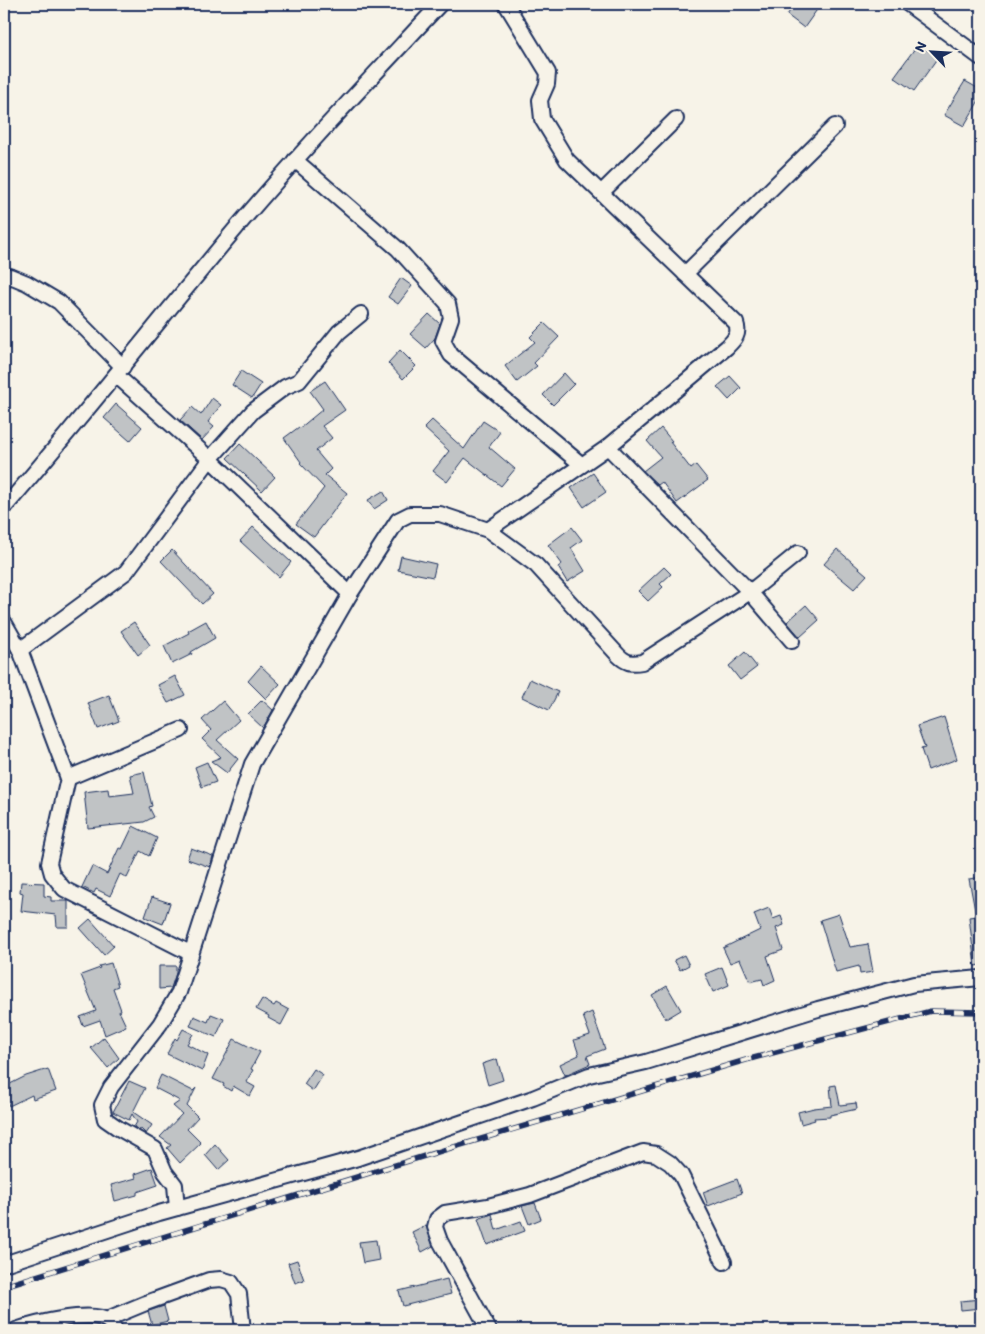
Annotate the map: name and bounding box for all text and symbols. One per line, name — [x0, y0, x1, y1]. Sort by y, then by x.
north arrow — [908, 28, 958, 78]
text: N — [911, 39, 930, 55]

